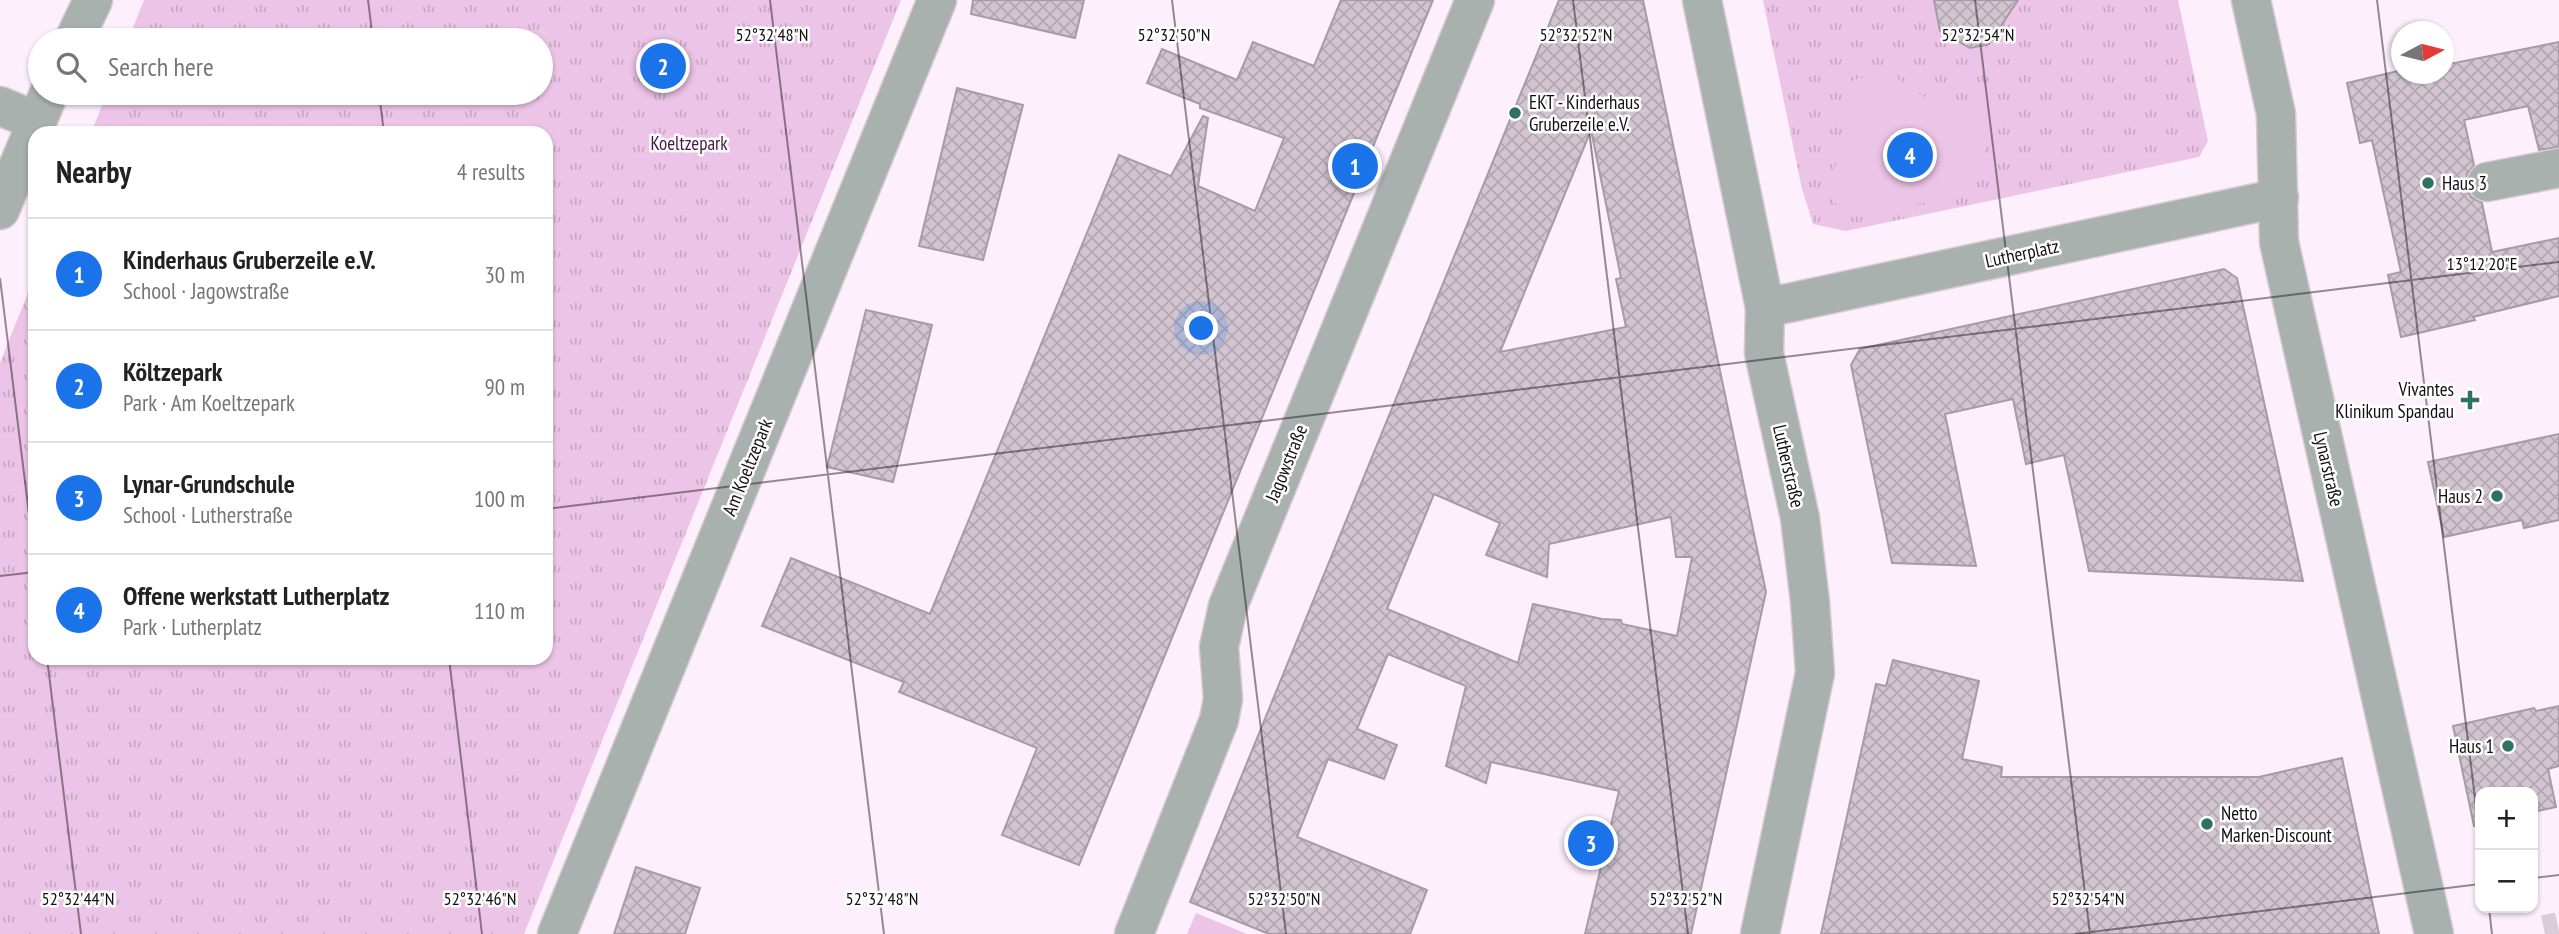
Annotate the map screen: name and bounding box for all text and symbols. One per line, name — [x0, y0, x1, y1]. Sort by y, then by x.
north arrow — [2391, 21, 2454, 84]
text: 52°32'48"N — [736, 23, 808, 46]
text: 52°32'50"N — [1138, 23, 1210, 46]
text: 52°32'52"N — [1540, 23, 1612, 46]
text: 52°32'54"N — [1942, 23, 2014, 46]
search box — [28, 28, 553, 105]
pin: 2 — [640, 40, 686, 92]
icon: search — [52, 48, 90, 86]
text: Search here — [108, 50, 214, 83]
place label: EKT - Kinderhaus Gruberzeile e.V. — [1529, 90, 1640, 136]
marker: EKT - Kinderhaus Gruberzeile e.V. — [1507, 105, 1523, 121]
pin: 4 — [1887, 129, 1933, 181]
park label: Koeltzepark — [650, 131, 728, 155]
pin: 1 — [1332, 140, 1378, 192]
text: Nearby — [56, 152, 131, 191]
text: 4 results — [457, 157, 525, 186]
place label: Haus 3 — [2442, 171, 2487, 195]
marker: Haus 3 — [2420, 175, 2436, 191]
street label: Lutherplatz — [1983, 233, 2061, 273]
text: Kinderhaus Gruberzeile e.V. — [123, 243, 376, 276]
text: 13°12'20"E — [2447, 252, 2517, 275]
text: 1 — [74, 260, 85, 289]
text: 30 m — [484, 260, 525, 289]
text: School · Jagowstraße — [123, 276, 289, 305]
your location — [1184, 311, 1218, 345]
text: Költzepark — [123, 355, 223, 388]
text: 2 — [74, 372, 85, 401]
text: 90 m — [484, 372, 525, 401]
place label: Vivantes Klinikum Spandau — [2335, 377, 2454, 423]
text: Park · Am Koeltzepark — [123, 388, 295, 417]
marker: Vivantes Klinikum Spandau — [2460, 390, 2480, 410]
street label: Am Koeltzepark — [717, 414, 778, 519]
street label: Jagowstraße — [1259, 421, 1312, 506]
street label: Lutherstraße — [1768, 422, 1810, 510]
street label: Lynarstraße — [2309, 429, 2349, 509]
text: Lynar-Grundschule — [123, 467, 295, 500]
text: 3 — [74, 484, 85, 513]
text: 100 m — [474, 484, 525, 513]
place label: Haus 2 — [2438, 484, 2483, 508]
marker: Haus 2 — [2489, 488, 2505, 504]
text: School · Lutherstraße — [123, 500, 293, 529]
text: Offene werkstatt Lutherplatz — [123, 579, 389, 612]
text: 4 — [74, 596, 85, 625]
text: 110 m — [474, 596, 525, 625]
text: Park · Lutherplatz — [123, 612, 262, 641]
place label: Haus 1 — [2449, 734, 2494, 758]
marker: Haus 1 — [2500, 738, 2516, 754]
map controls — [2475, 787, 2538, 913]
button: + — [2475, 787, 2538, 850]
place label: Netto Marken-Discount — [2221, 801, 2333, 847]
marker: Netto Marken-Discount — [2199, 816, 2215, 832]
pin: 3 — [1568, 817, 1614, 869]
button: − — [2475, 850, 2538, 913]
text: 52°32'44"N — [42, 887, 114, 910]
text: 52°32'46"N — [444, 887, 516, 910]
text: 52°32'48"N — [846, 887, 918, 910]
text: 52°32'50"N — [1248, 887, 1320, 910]
text: 52°32'52"N — [1650, 887, 1722, 910]
text: 52°32'54"N — [2052, 887, 2124, 910]

